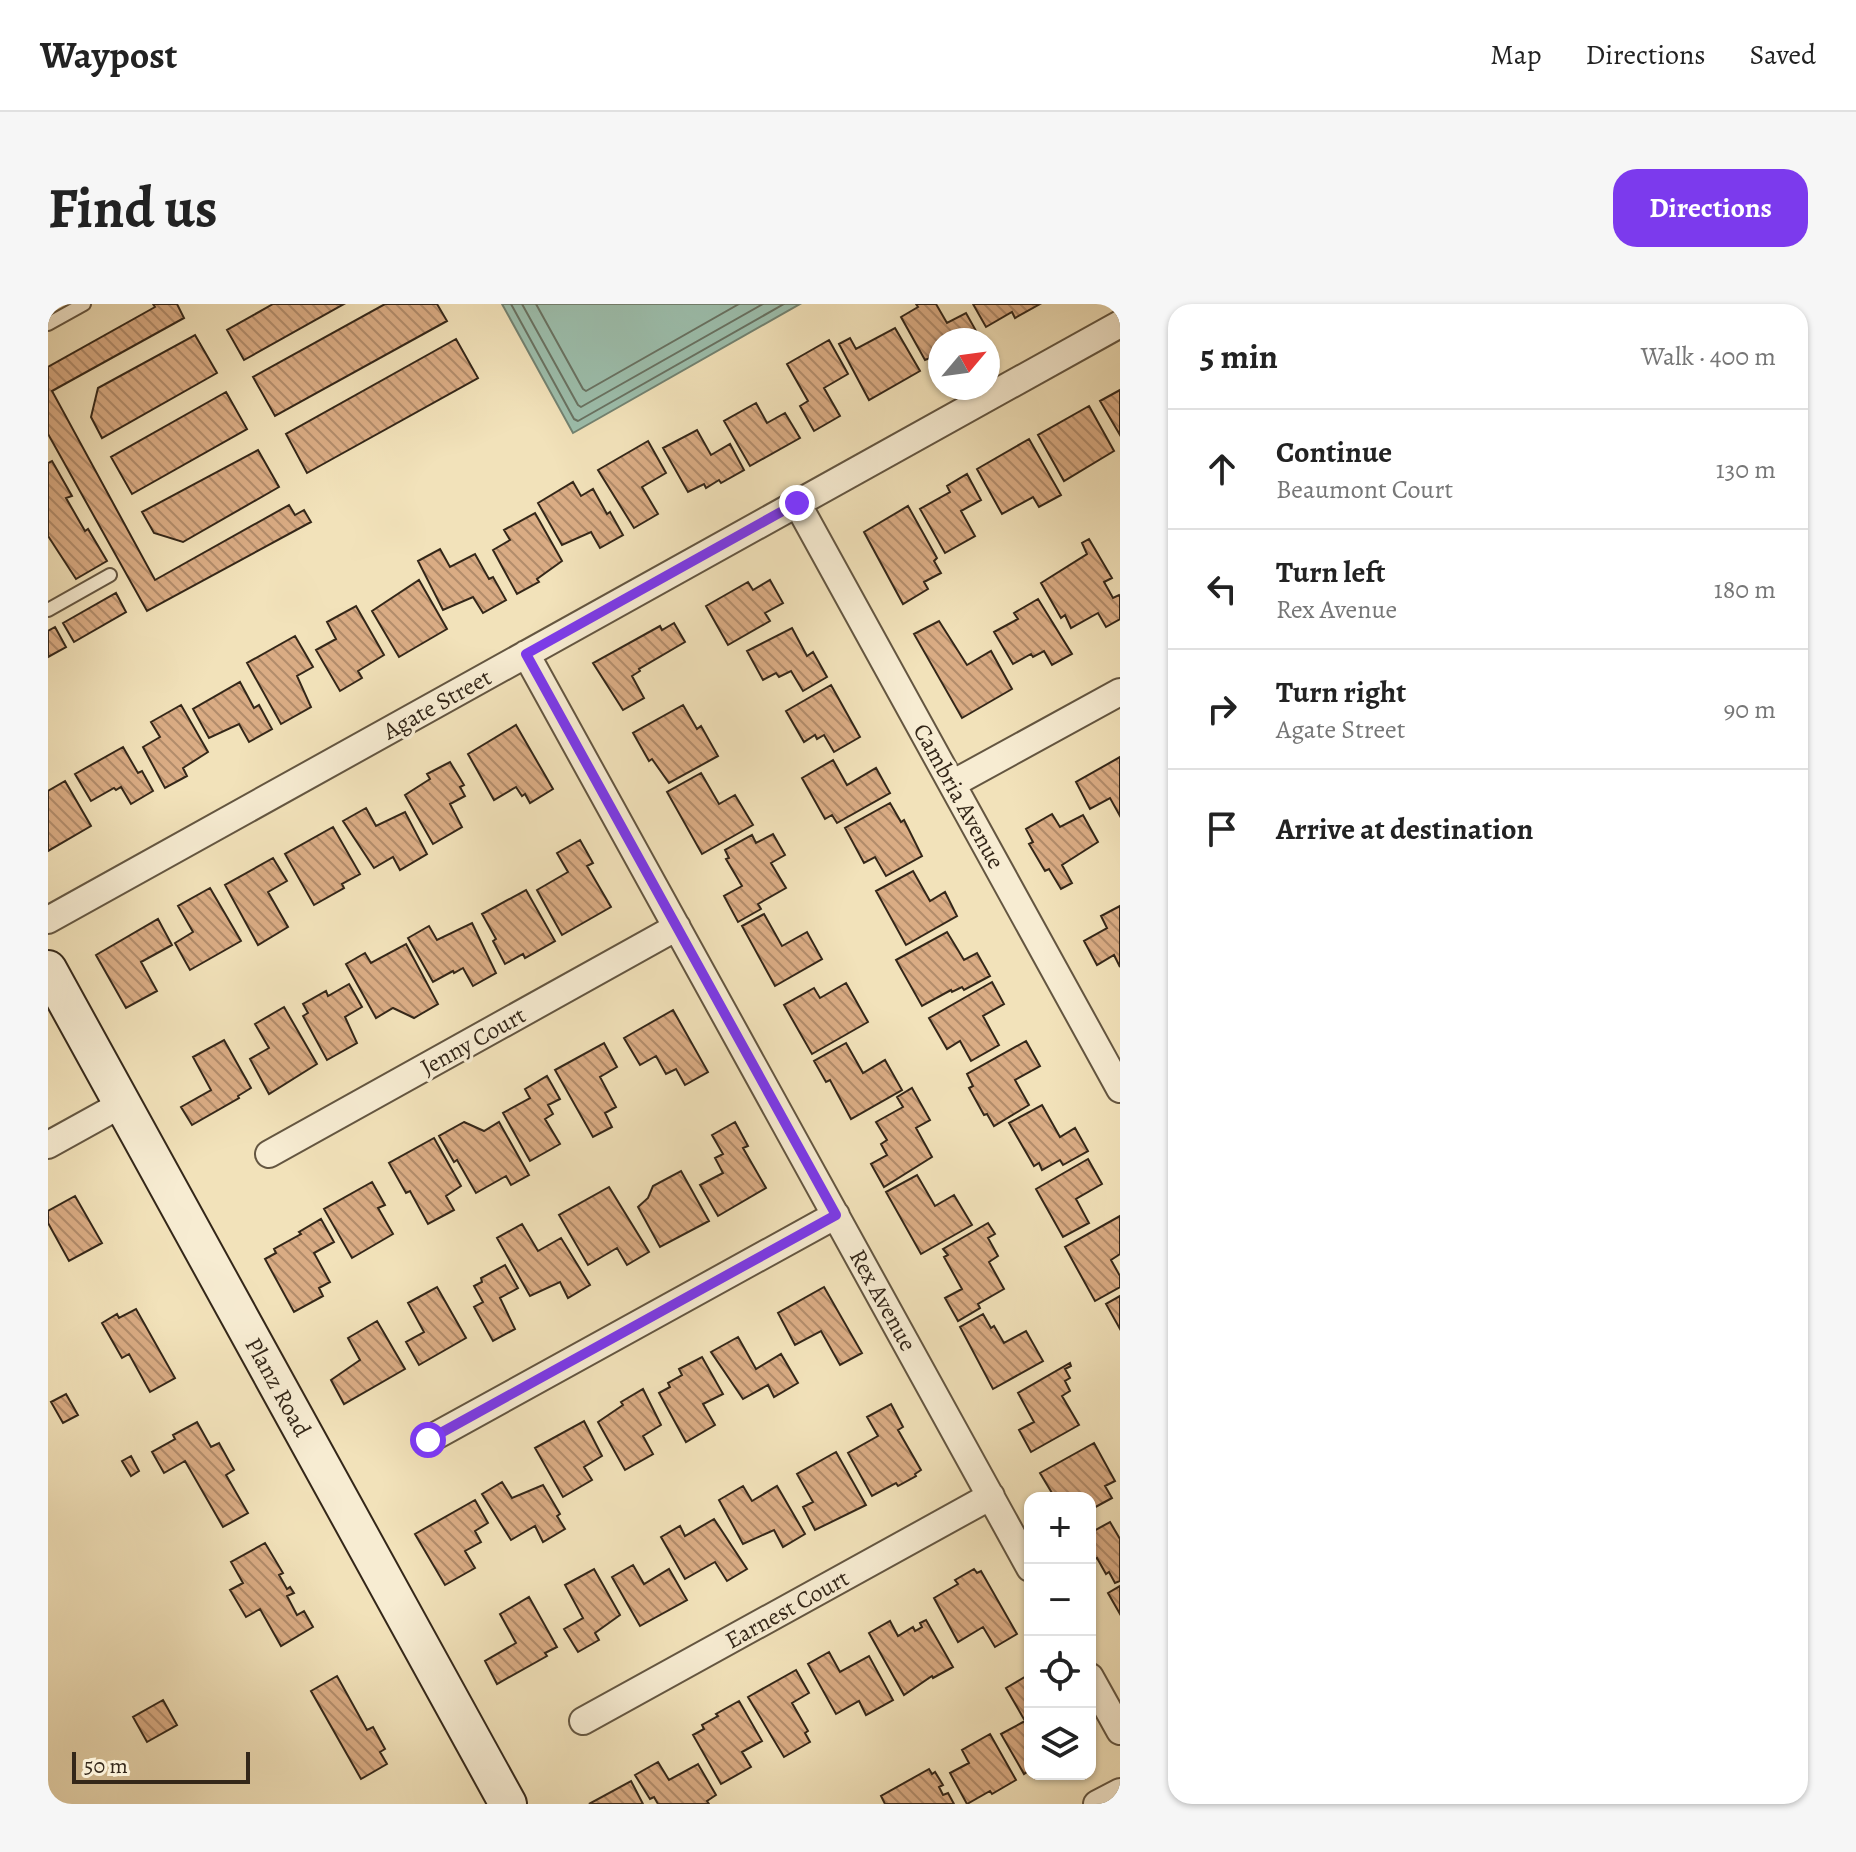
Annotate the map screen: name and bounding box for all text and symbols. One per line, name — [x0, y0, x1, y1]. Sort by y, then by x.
text: Waypost — [40, 29, 177, 81]
text: Map — [1490, 36, 1541, 74]
text: Directions — [1585, 36, 1706, 74]
text: Saved — [1750, 36, 1816, 74]
button: Directions — [1613, 169, 1808, 247]
text: Find us — [48, 170, 218, 246]
north arrow — [928, 328, 1000, 400]
text: 5 min — [1200, 333, 1278, 380]
text: Walk · 400 m — [1641, 339, 1776, 374]
text: Continue — [1276, 432, 1392, 472]
icon: ahead — [1200, 447, 1244, 491]
text: 130 m — [1716, 452, 1776, 487]
text: Beaumont Court — [1276, 472, 1453, 507]
route end — [779, 485, 815, 521]
text: Turn left — [1276, 552, 1385, 592]
icon: left — [1200, 567, 1244, 611]
text: 180 m — [1714, 572, 1776, 607]
text: Rex Avenue — [1276, 592, 1397, 627]
street label: Agate Street — [376, 661, 497, 747]
text: Turn right — [1276, 672, 1406, 712]
icon: right — [1200, 687, 1244, 731]
text: 90 m — [1724, 692, 1776, 727]
text: Agate Street — [1276, 712, 1405, 747]
street label: Cambria Avenue — [906, 718, 1012, 874]
icon: arrive — [1200, 807, 1244, 851]
text: Arrive at destination — [1276, 809, 1533, 849]
street label: Jenny Court — [415, 999, 531, 1083]
street label: Rex Avenue — [842, 1243, 924, 1357]
street label: Planz Road — [238, 1331, 319, 1443]
route start — [410, 1422, 446, 1458]
map controls — [1024, 1492, 1096, 1780]
button: + — [1024, 1492, 1096, 1564]
street label: Earnest Court — [719, 1562, 855, 1656]
button: − — [1024, 1564, 1096, 1636]
button: locate — [1024, 1636, 1096, 1708]
button: layers — [1024, 1708, 1096, 1780]
scale bar — [72, 1748, 250, 1784]
text: 50 m — [84, 1751, 128, 1781]

